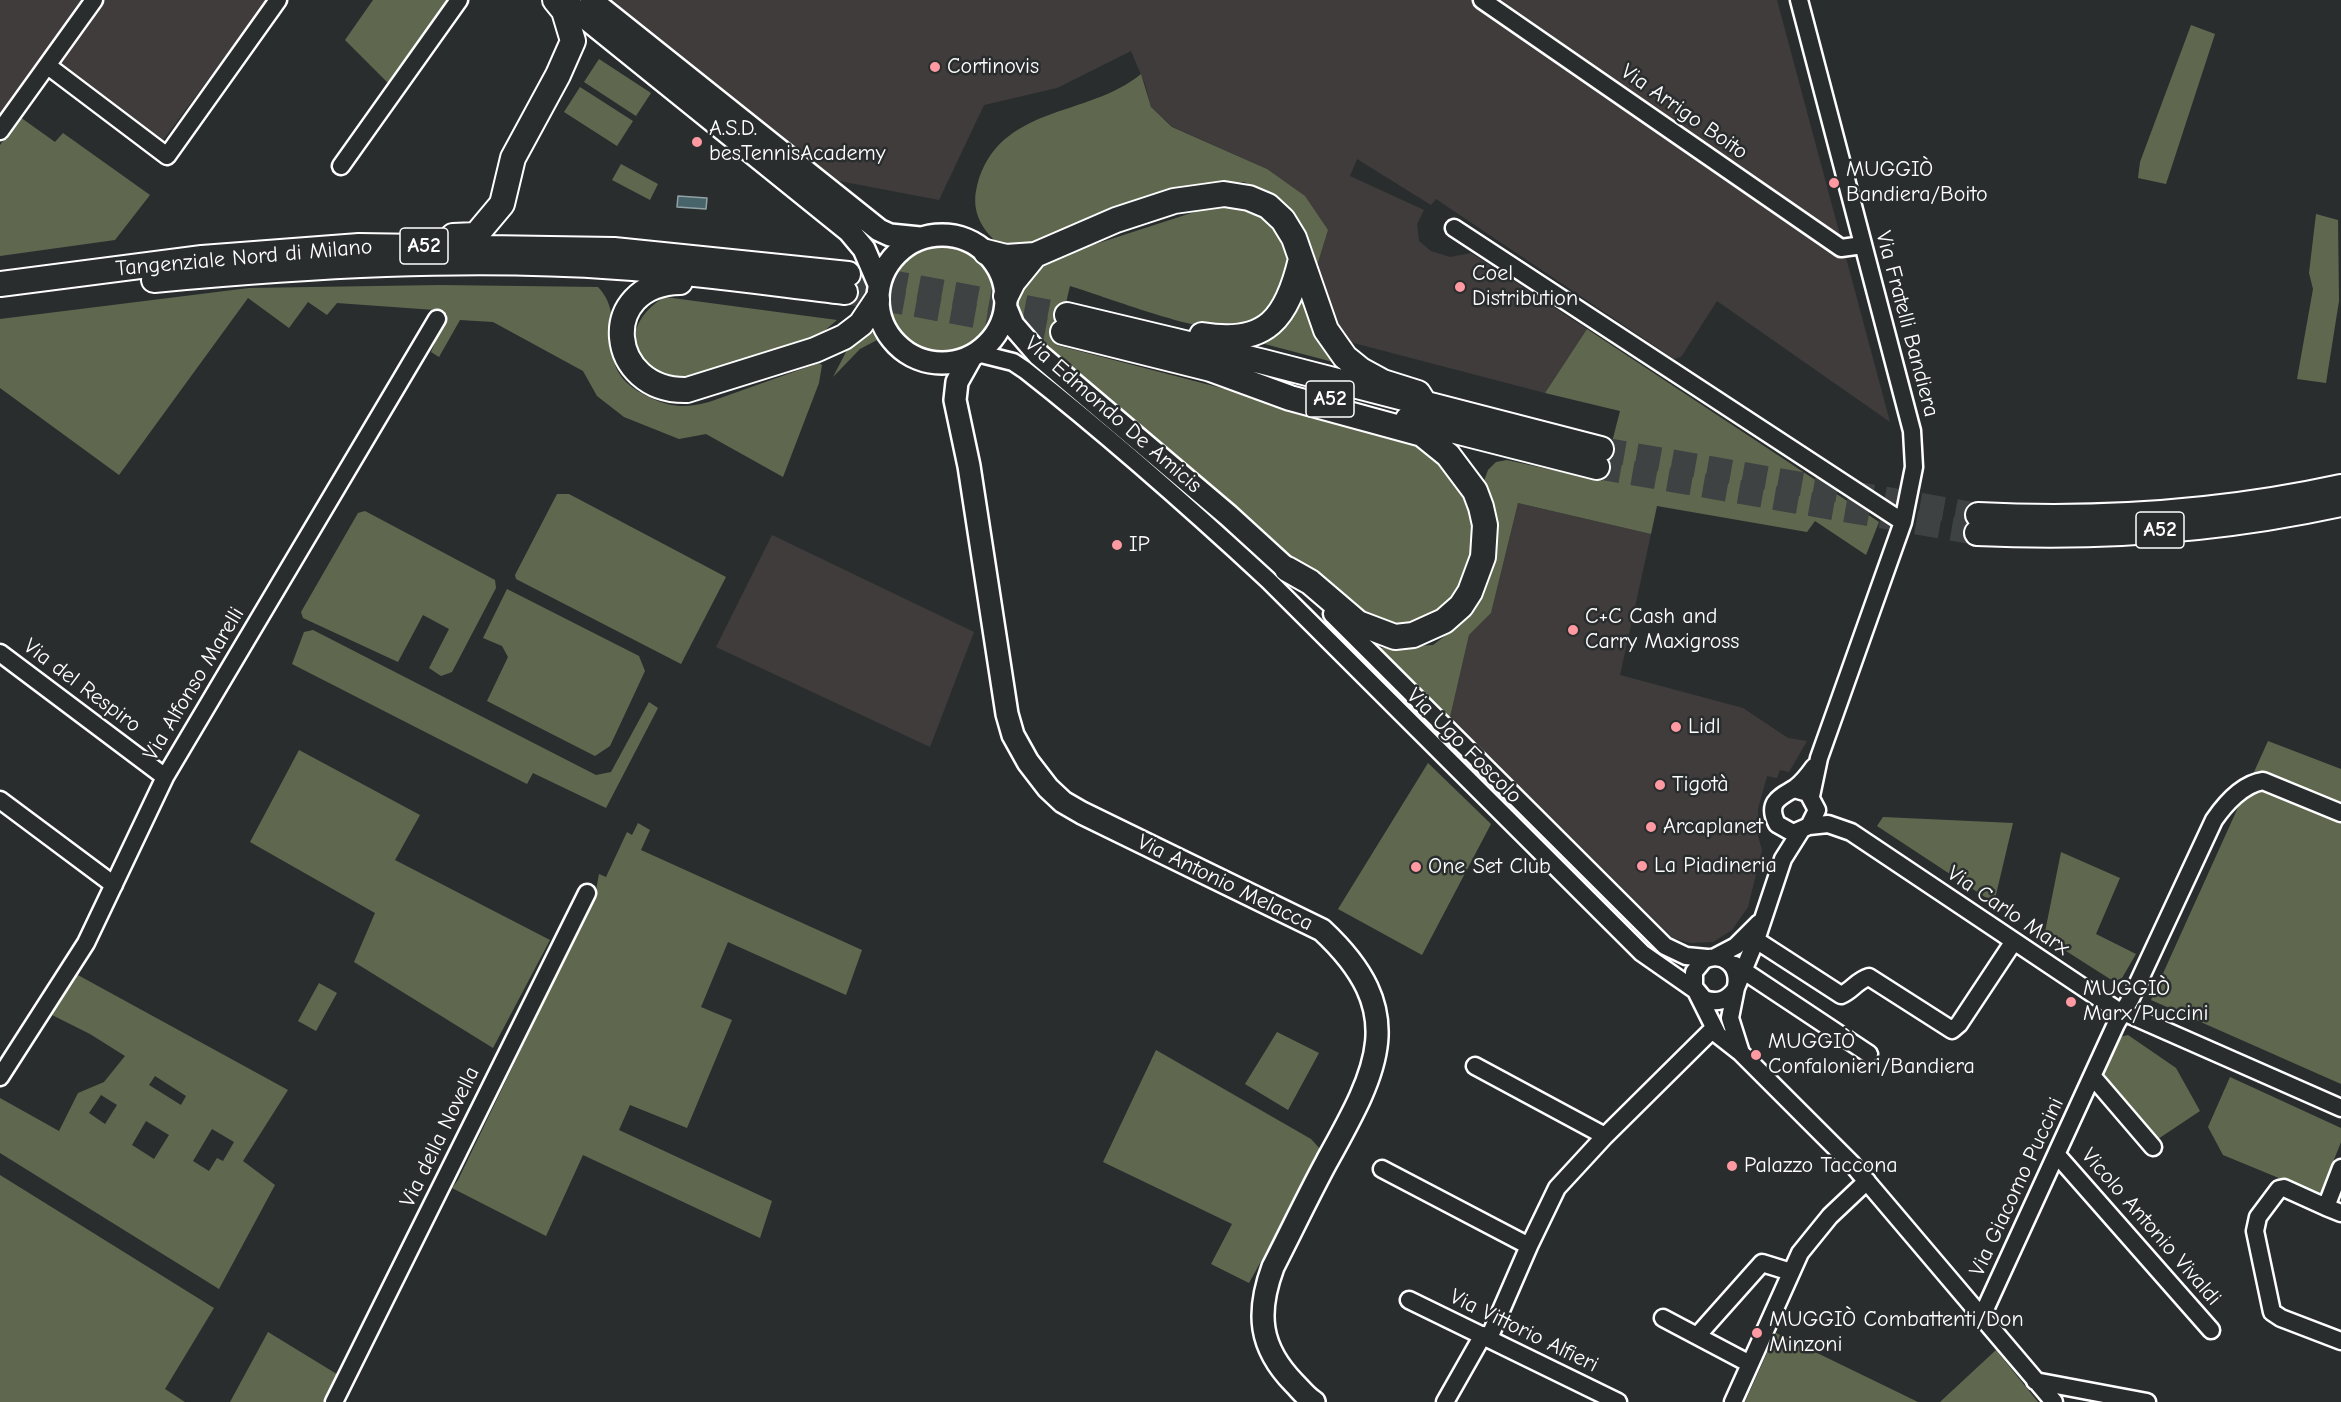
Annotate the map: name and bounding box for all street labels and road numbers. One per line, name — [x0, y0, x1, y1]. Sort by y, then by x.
street label: Via Arrigo Boito — [1615, 58, 1753, 166]
road number: A52 — [400, 228, 448, 264]
street label: Via Fratelli Bandiera — [1870, 228, 1944, 420]
street label: Tangenziale Nord di Milano — [115, 234, 373, 282]
street label: Via Edmondo De Amicis — [1019, 331, 1207, 499]
road number: A52 — [1306, 381, 1354, 417]
road number: A52 — [2136, 512, 2184, 548]
street label: Via Alfonso Marelli — [138, 602, 250, 766]
street label: Via del Respiro — [18, 633, 146, 739]
street label: Via Ugo Foscolo — [1401, 683, 1527, 809]
street label: Via Antonio Melacca — [1133, 829, 1317, 937]
street label: Via Carlo Marx — [1942, 860, 2074, 962]
street label: Via della Novella — [395, 1062, 485, 1212]
street label: Via Giacomo Puccini — [1964, 1094, 2070, 1280]
street label: Vicolo Antonio Vivaldi — [2076, 1143, 2226, 1311]
street label: Via Vittorio Alfieri — [1445, 1284, 1603, 1378]

